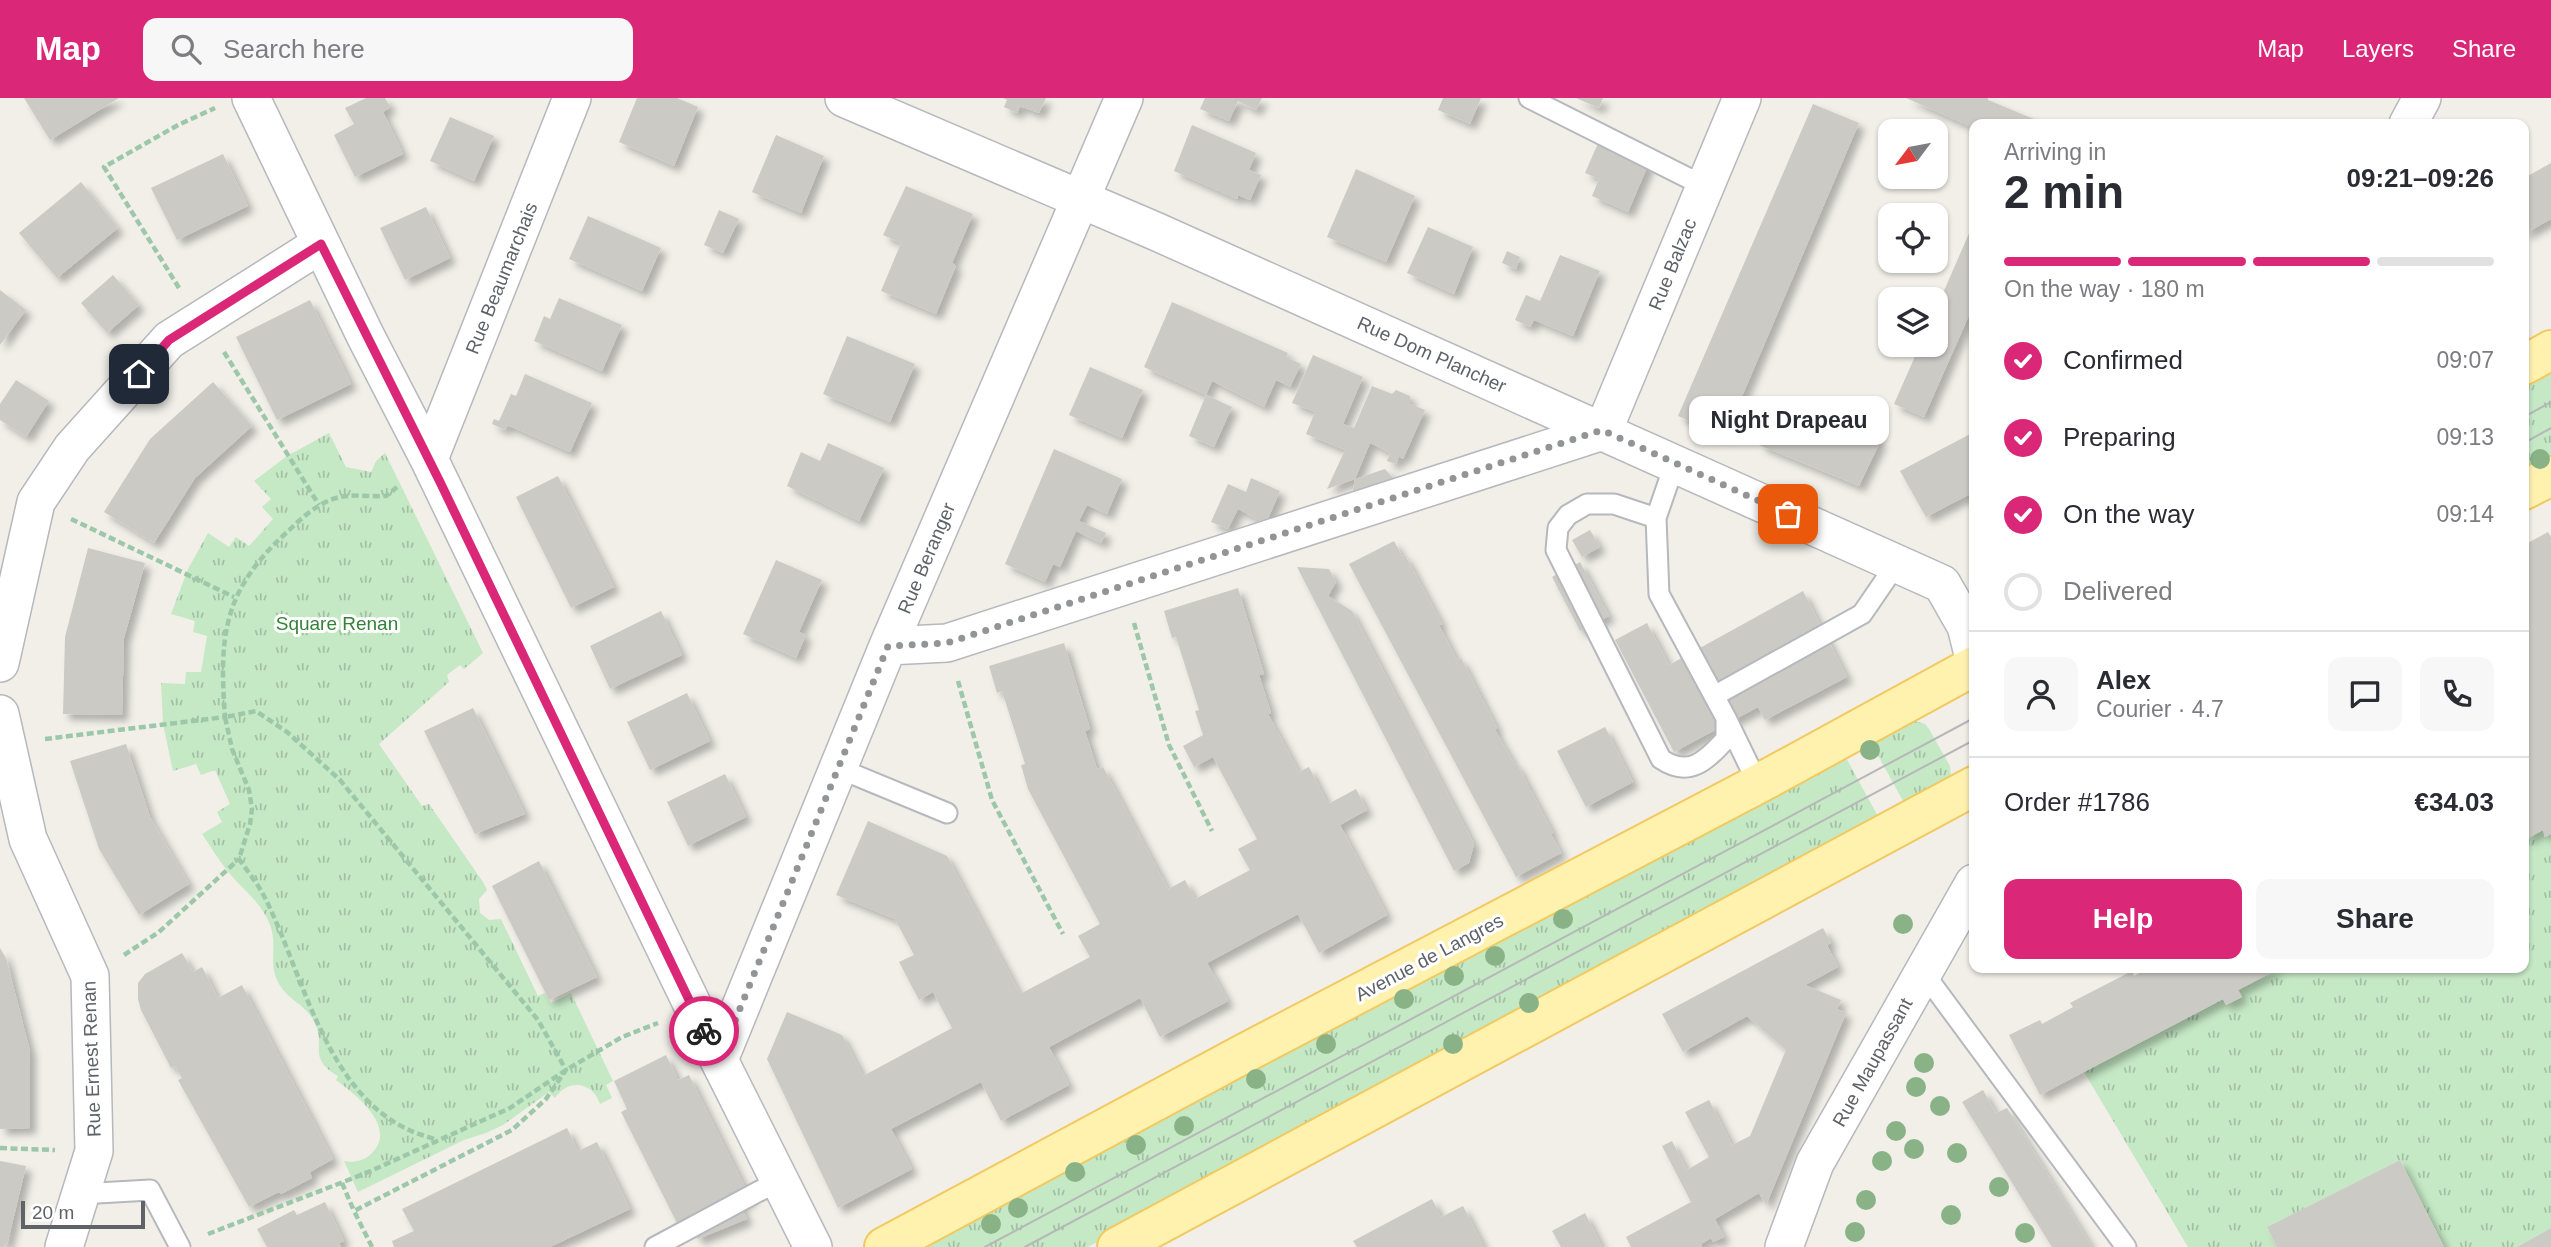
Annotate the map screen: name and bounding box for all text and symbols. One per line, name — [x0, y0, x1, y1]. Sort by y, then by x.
search box — [143, 18, 633, 81]
text: Map — [35, 30, 101, 67]
icon: search — [167, 30, 205, 68]
text: Search here — [223, 34, 365, 64]
text: Map — [2257, 35, 2304, 62]
text: Layers — [2342, 35, 2414, 62]
text: Share — [2452, 35, 2516, 62]
north arrow — [1878, 119, 1948, 189]
map controls — [1878, 119, 1948, 357]
text: Arriving in — [2004, 139, 2106, 165]
text: 09:21–09:26 — [2347, 163, 2494, 193]
text: 2 min — [2004, 166, 2124, 218]
street label: Rue Beaumarchais — [461, 199, 541, 357]
button: locate — [1878, 203, 1948, 273]
street label: Rue Balzac — [1645, 215, 1700, 313]
text: On the way · 180 m — [2004, 276, 2205, 302]
button: layers — [1878, 287, 1948, 357]
street label: Rue Dom Plancher — [1354, 312, 1510, 397]
icon: check — [2004, 342, 2042, 380]
pin — [109, 344, 169, 404]
text: Confirmed — [2063, 345, 2183, 375]
text: 09:07 — [2436, 347, 2494, 373]
icon: home — [120, 355, 158, 393]
callout: Night Drapeau — [1688, 395, 1888, 444]
text: Night Drapeau — [1710, 407, 1868, 433]
icon: check — [2004, 419, 2042, 457]
text: Preparing — [2063, 422, 2176, 452]
text: 09:13 — [2436, 424, 2494, 450]
pin — [1758, 484, 1818, 544]
icon: bag — [1769, 495, 1807, 533]
icon: check — [2004, 496, 2042, 534]
street label: Rue Beranger — [894, 499, 959, 617]
text: On the way — [2063, 499, 2195, 529]
text: 09:14 — [2436, 501, 2494, 527]
text: Delivered — [2063, 576, 2173, 606]
park label: Square Renan — [276, 613, 398, 634]
button: person — [2004, 657, 2078, 731]
button: chat — [2328, 657, 2402, 731]
button: phone — [2420, 657, 2494, 731]
text: Alex — [2096, 665, 2151, 695]
text: Courier · 4.7 — [2096, 696, 2224, 722]
text: Order #1786 — [2004, 787, 2150, 817]
text: €34.03 — [2414, 787, 2494, 817]
button: Help — [2004, 879, 2242, 959]
button: Share — [2256, 879, 2494, 959]
street label: Avenue de Langres — [1352, 910, 1507, 1005]
street label: Rue Ernest Renan — [78, 980, 105, 1137]
street label: Rue Maupassant — [1828, 994, 1917, 1130]
courier — [669, 996, 739, 1066]
icon: bike — [685, 1012, 723, 1050]
scale bar — [21, 1198, 145, 1230]
text: 20 m — [32, 1202, 74, 1223]

